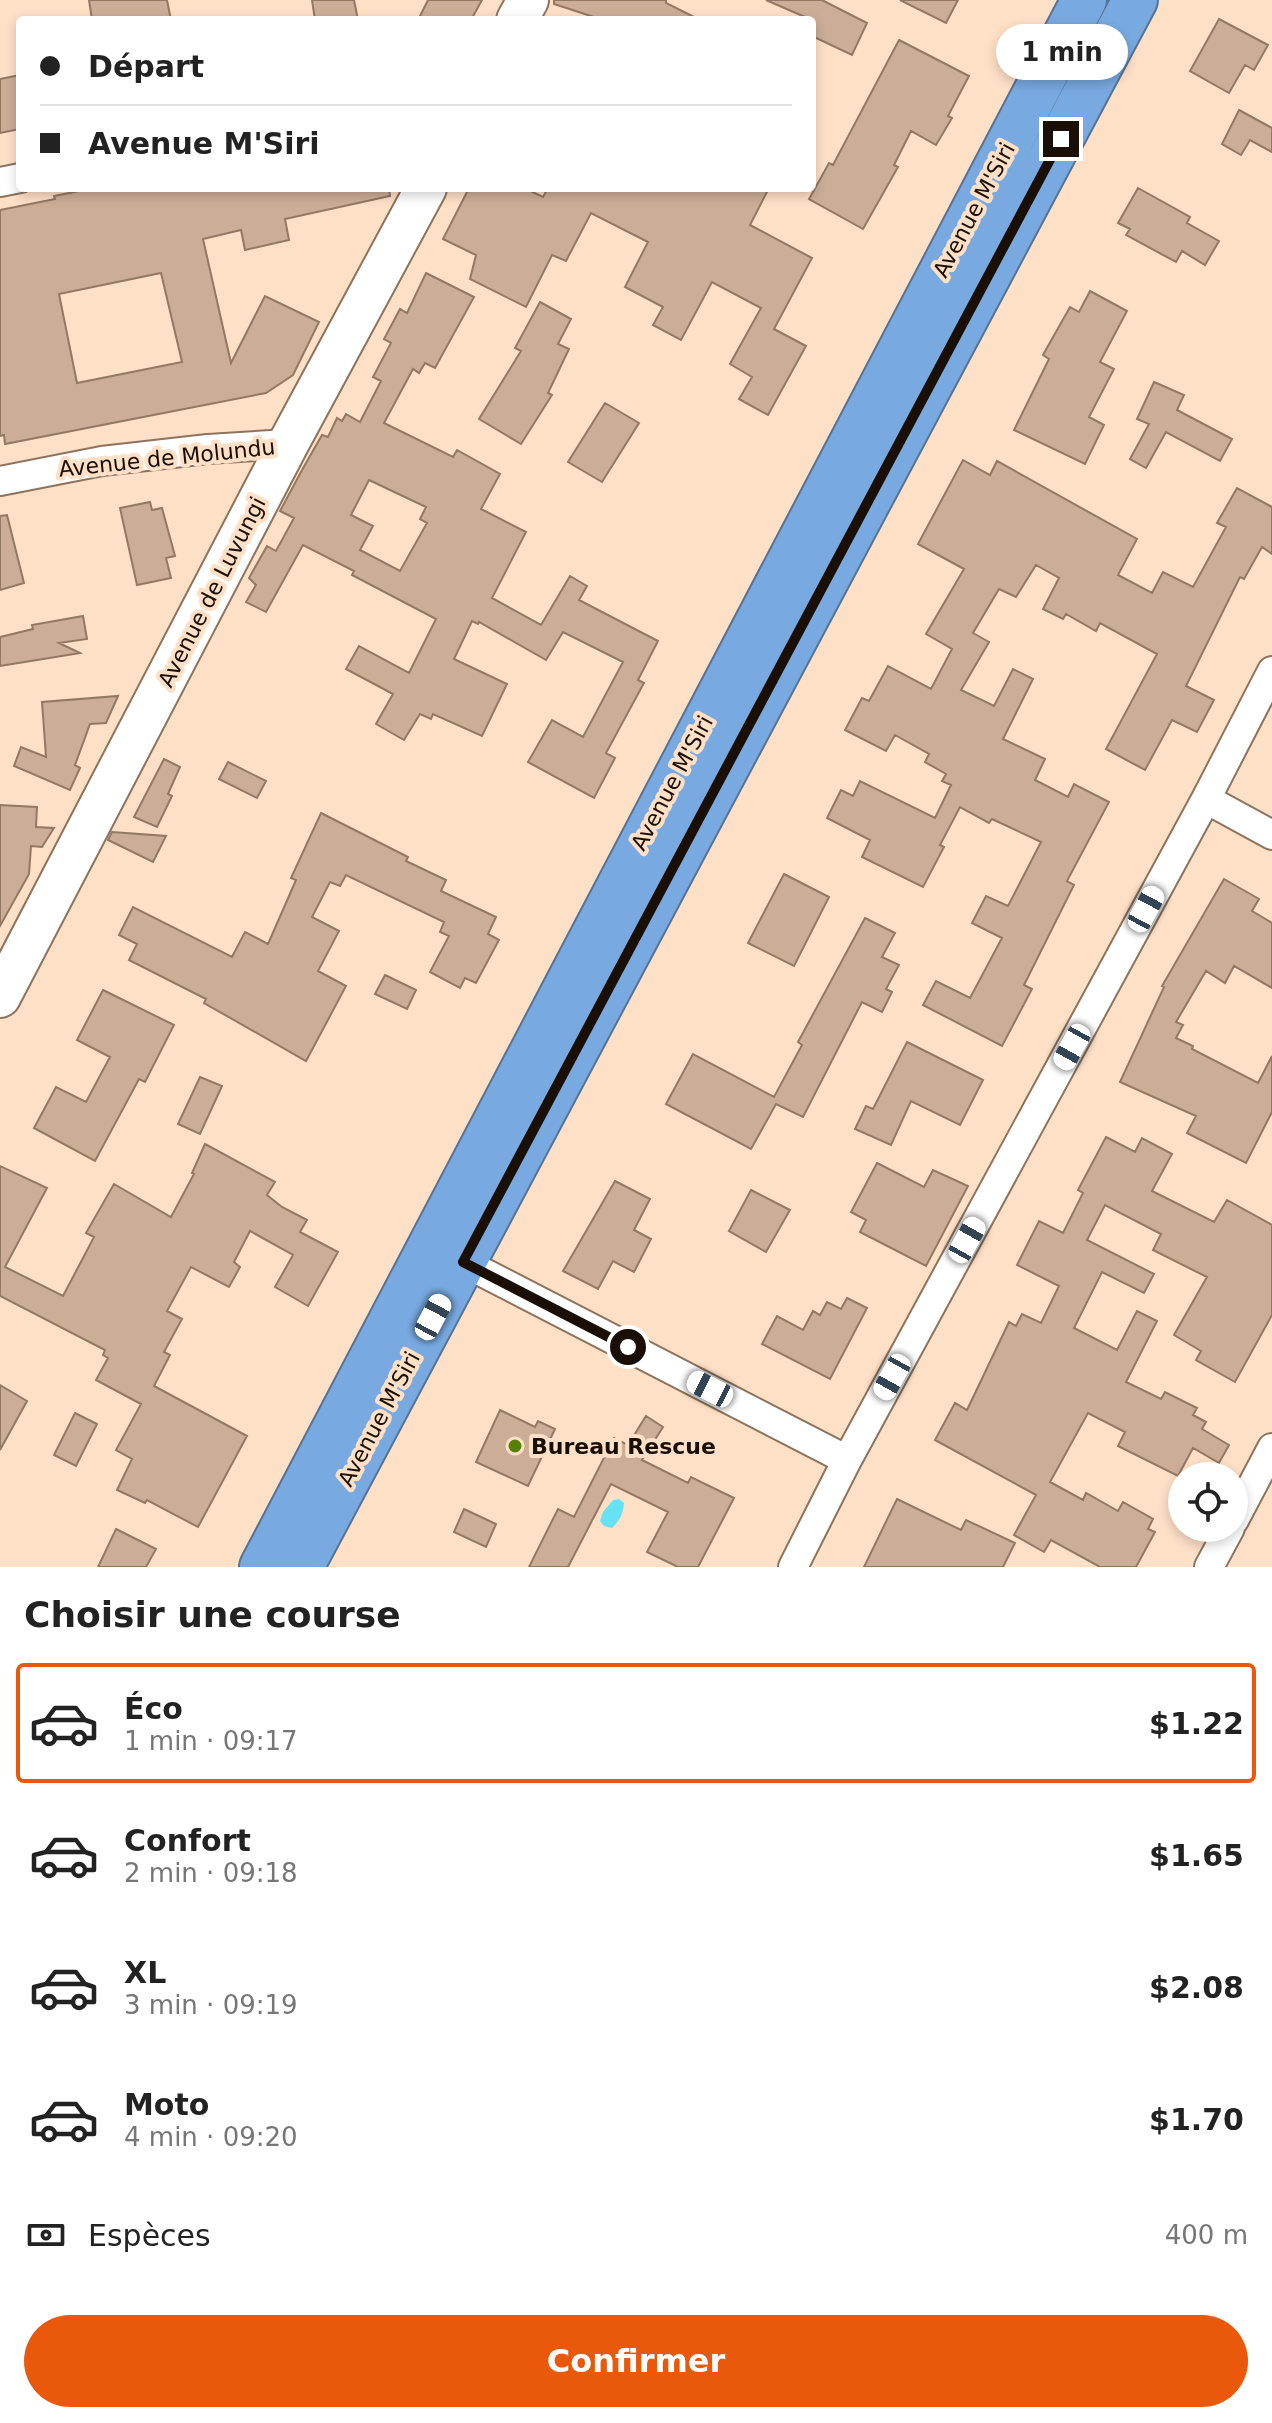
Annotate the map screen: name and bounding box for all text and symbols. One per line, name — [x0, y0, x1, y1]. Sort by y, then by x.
callout: 1 min — [995, 23, 1127, 79]
text: 1 min — [1021, 37, 1103, 67]
text: Départ — [88, 49, 204, 84]
route end — [1043, 121, 1079, 157]
text: Avenue M'Siri — [88, 126, 320, 161]
street label: Avenue M'Siri — [928, 138, 1020, 282]
street label: Avenue de Molundu — [58, 434, 276, 482]
street label: Avenue de Luvungi — [153, 493, 271, 691]
street label: Avenue M'Siri — [626, 711, 718, 855]
car — [1124, 882, 1168, 936]
car — [1050, 1020, 1094, 1074]
car — [945, 1213, 989, 1267]
car — [411, 1290, 455, 1344]
route start — [610, 1329, 646, 1365]
street label: Avenue M'Siri — [333, 1347, 425, 1491]
car — [870, 1350, 914, 1404]
car — [683, 1367, 737, 1411]
place label: Bureau Rescue — [531, 1434, 716, 1459]
marker: Bureau Rescue — [506, 1437, 524, 1455]
map controls — [1168, 1462, 1248, 1542]
button: locate — [1168, 1462, 1248, 1542]
text: Choisir une course — [24, 1594, 401, 1635]
icon: car — [28, 1687, 100, 1759]
text: Éco — [124, 1691, 183, 1726]
text: $1.22 — [1149, 1706, 1244, 1741]
text: 1 min · 09:17 — [124, 1726, 298, 1756]
icon: car — [28, 1819, 100, 1891]
text: Confort — [124, 1823, 251, 1858]
text: $1.65 — [1149, 1838, 1244, 1873]
text: 2 min · 09:18 — [124, 1858, 298, 1888]
icon: car — [28, 1951, 100, 2023]
text: XL — [124, 1955, 166, 1990]
text: $2.08 — [1149, 1970, 1244, 2005]
text: 3 min · 09:19 — [124, 1990, 298, 2020]
icon: car — [28, 2083, 100, 2155]
text: Moto — [124, 2087, 209, 2122]
text: $1.70 — [1149, 2102, 1244, 2137]
text: 4 min · 09:20 — [124, 2122, 298, 2152]
icon: cash — [24, 2213, 68, 2257]
text: Espèces — [88, 2218, 211, 2253]
text: 400 m — [1165, 2220, 1248, 2250]
button: Confirmer — [24, 2315, 1248, 2407]

